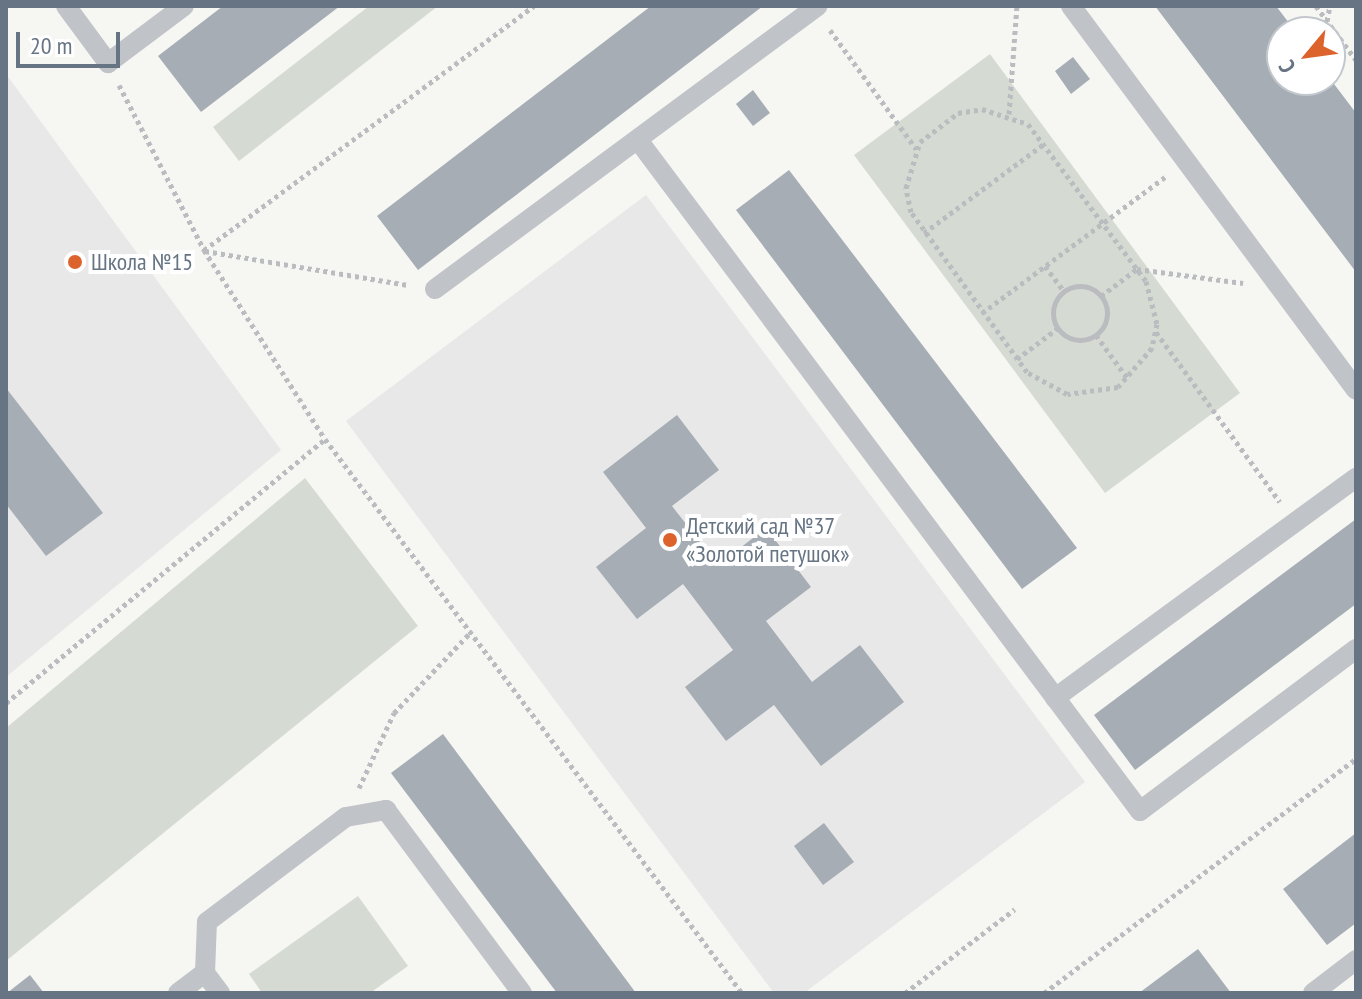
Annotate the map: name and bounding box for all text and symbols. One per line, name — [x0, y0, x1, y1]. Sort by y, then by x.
scale bar — [20, 16, 124, 66]
north arrow — [1266, 16, 1346, 96]
text: 20 m — [30, 30, 72, 61]
text: С — [1272, 55, 1301, 78]
place label: Школа №15 — [91, 248, 193, 276]
marker: Школа №15 — [66, 253, 84, 271]
place label: Детский сад №37 «Золотой петушок» — [686, 512, 849, 568]
marker: Детский сад №37 «Золотой петушок» — [661, 531, 679, 549]

